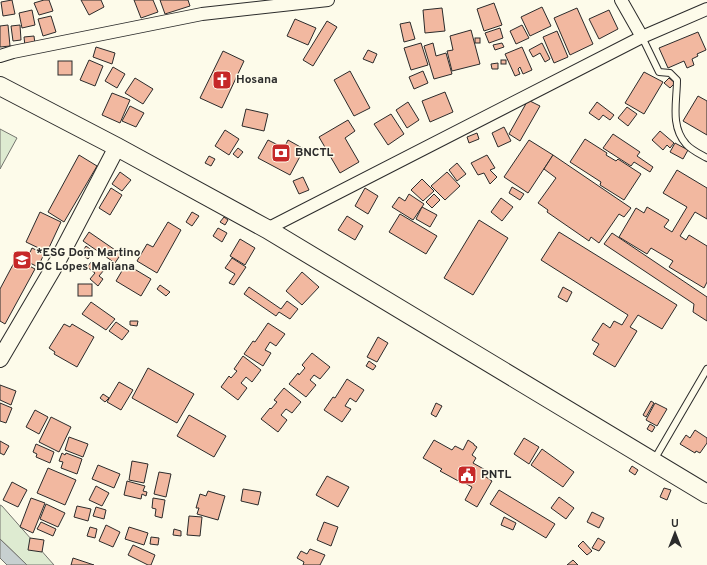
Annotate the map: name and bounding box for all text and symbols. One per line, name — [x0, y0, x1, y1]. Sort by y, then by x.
church icon: Hosana — [211, 69, 233, 91]
place label: Hosana — [236, 72, 278, 88]
bank icon: BNCTL — [270, 142, 292, 164]
place label: BNCTL — [295, 145, 334, 161]
place label: *ESG Dom Martino DC Lopes Maliana — [36, 245, 141, 275]
school or university icon: *ESG Dom Martino DC Lopes Maliana — [11, 249, 33, 271]
public building icon: PNTL — [456, 464, 478, 486]
place label: PNTL — [481, 467, 511, 483]
north arrow — [655, 513, 695, 553]
text: U — [671, 517, 679, 531]

